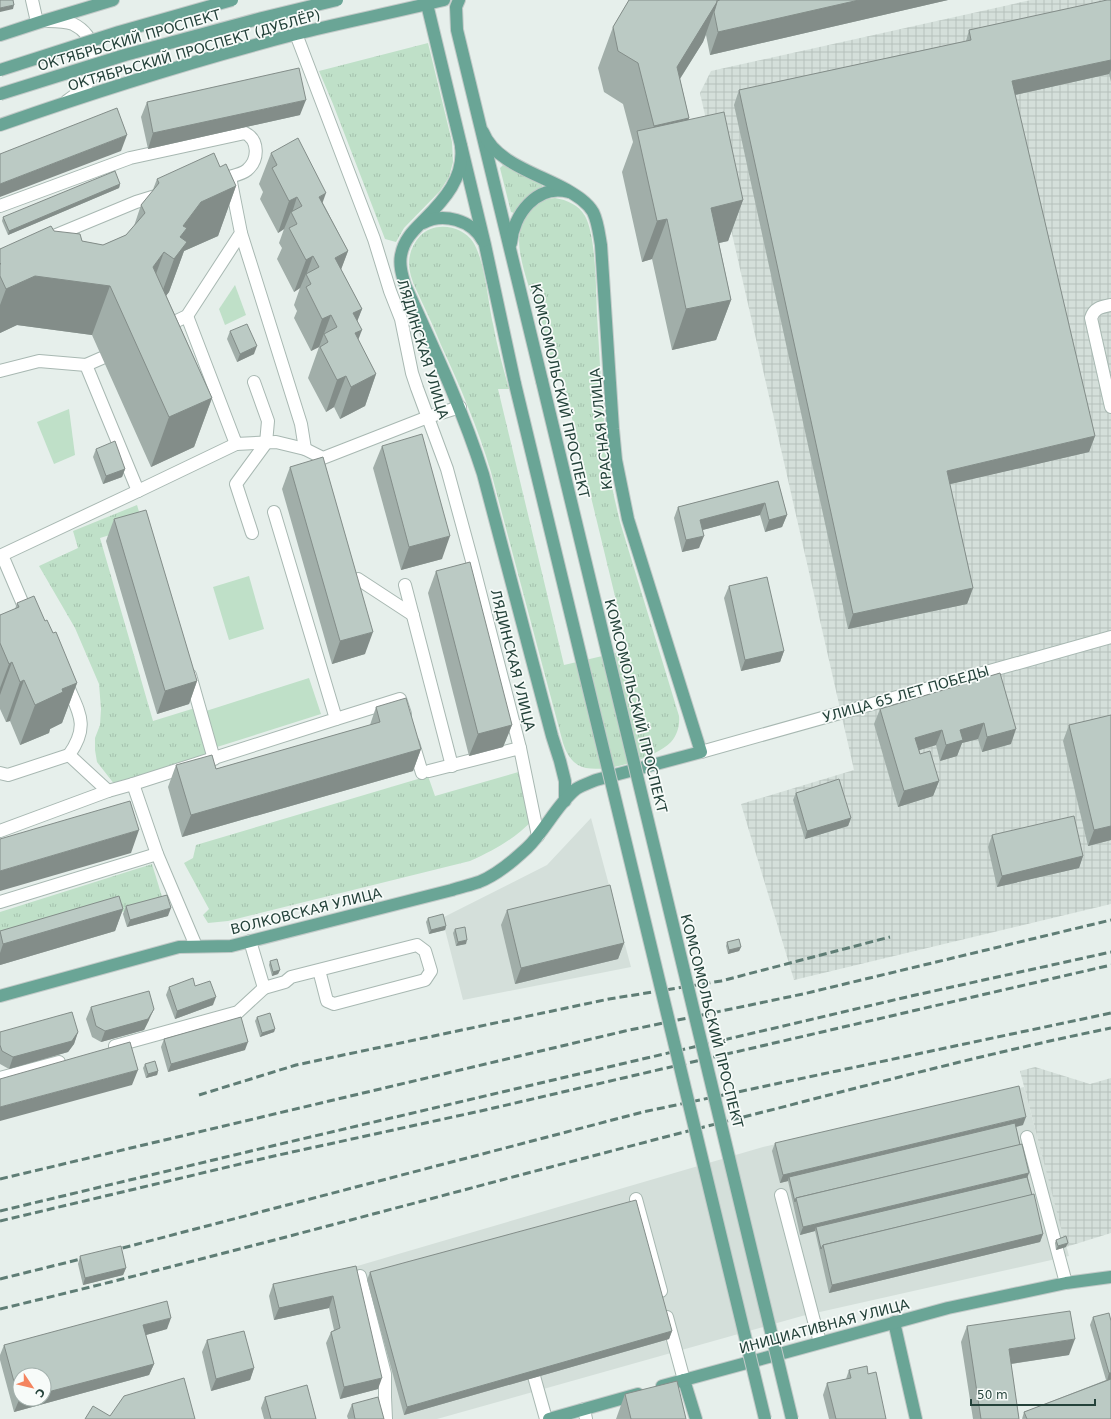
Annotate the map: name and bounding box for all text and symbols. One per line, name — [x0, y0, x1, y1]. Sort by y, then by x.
street label: ОКТЯБРЬСКИЙ ПРОСПЕКТ — [35, 5, 223, 74]
street label: ОКТЯБРЬСКИЙ ПРОСПЕКТ (ДУБЛЁР) — [66, 5, 322, 94]
street label: ЛЯДИНСКАЯ УЛИЦА — [394, 277, 452, 421]
street label: КОМСОМОЛЬСКИЙ ПРОСПЕКТ — [527, 282, 594, 500]
street label: КРАСНАЯ УЛИЦА — [587, 367, 615, 491]
street label: ЛЯДИНСКАЯ УЛИЦА — [488, 587, 538, 733]
street label: КОМСОМОЛЬСКИЙ ПРОСПЕКТ — [602, 597, 671, 815]
street label: УЛИЦА 65 ЛЕТ ПОБЕДЫ — [821, 663, 991, 725]
street label: ВОЛКОВСКАЯ УЛИЦА — [229, 884, 384, 938]
street label: КОМСОМОЛЬСКИЙ ПРОСПЕКТ — [678, 912, 747, 1130]
street label: ИНИЦИАТИВНАЯ УЛИЦА — [737, 1295, 911, 1356]
north arrow — [12, 1367, 52, 1407]
scale bar — [971, 1381, 1095, 1407]
text: С — [32, 1385, 47, 1399]
text: 50 m — [977, 1388, 1008, 1402]

